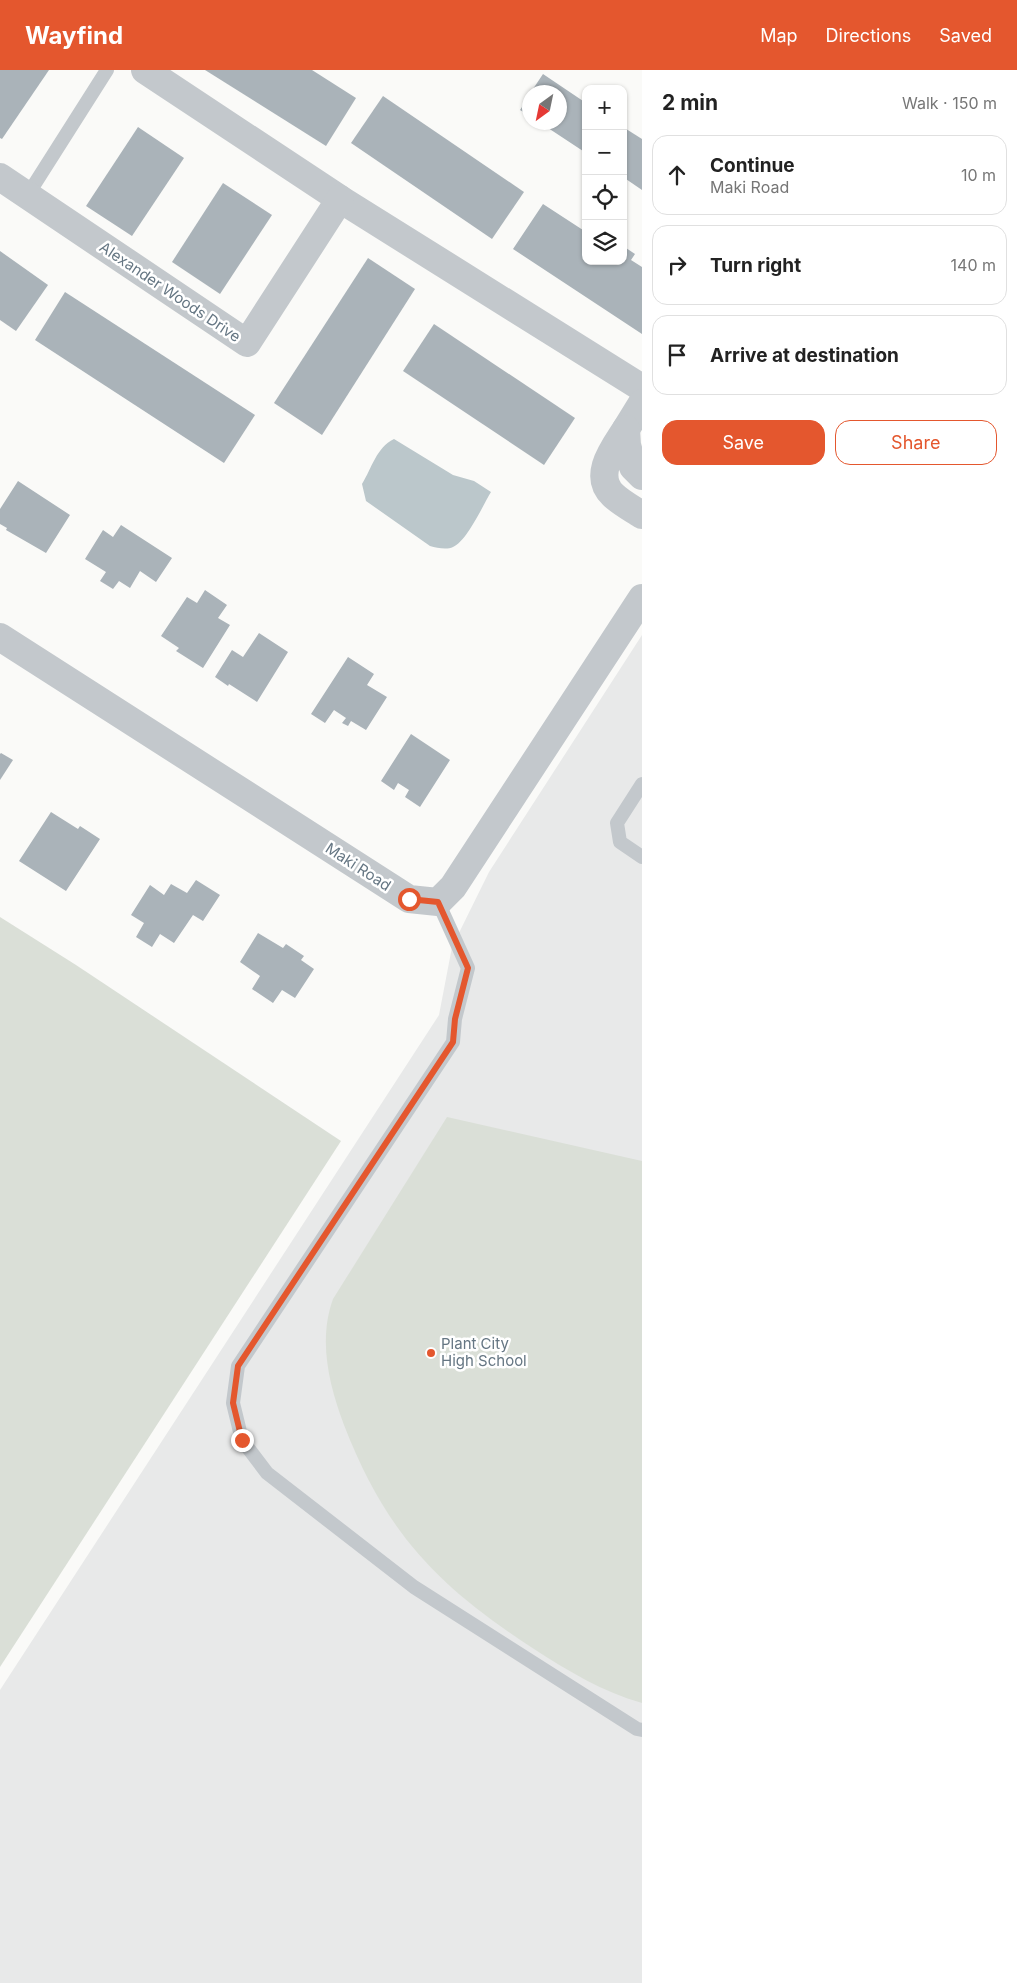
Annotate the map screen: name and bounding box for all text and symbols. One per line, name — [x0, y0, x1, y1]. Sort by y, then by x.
text: Wayfind — [25, 21, 123, 50]
text: Map — [760, 25, 798, 46]
text: Directions — [826, 25, 911, 46]
text: Saved — [939, 25, 992, 46]
north arrow — [522, 85, 567, 130]
map controls — [582, 85, 627, 265]
button: + — [582, 85, 627, 130]
text: 2 min — [662, 90, 718, 115]
text: Walk · 150 m — [902, 93, 997, 113]
button: − — [582, 130, 627, 175]
text: Continue — [710, 154, 795, 177]
icon: ahead — [663, 161, 691, 189]
text: 10 m — [961, 165, 996, 185]
button: locate — [582, 175, 627, 220]
text: Maki Road — [710, 177, 789, 197]
button: layers — [582, 220, 627, 265]
street label: Alexander Woods Drive — [96, 237, 244, 346]
icon: right — [663, 251, 691, 279]
text: Turn right — [710, 254, 801, 277]
text: 140 m — [951, 255, 996, 275]
icon: arrive — [663, 341, 691, 369]
text: Arrive at destination — [710, 344, 899, 367]
button: Save — [662, 420, 825, 465]
button: Share — [835, 420, 997, 465]
street label: Maki Road — [322, 838, 395, 895]
route start — [398, 888, 421, 911]
place label: Plant City High School — [441, 1334, 527, 1370]
marker: Plant City High School — [425, 1347, 437, 1359]
route end — [231, 1429, 254, 1452]

